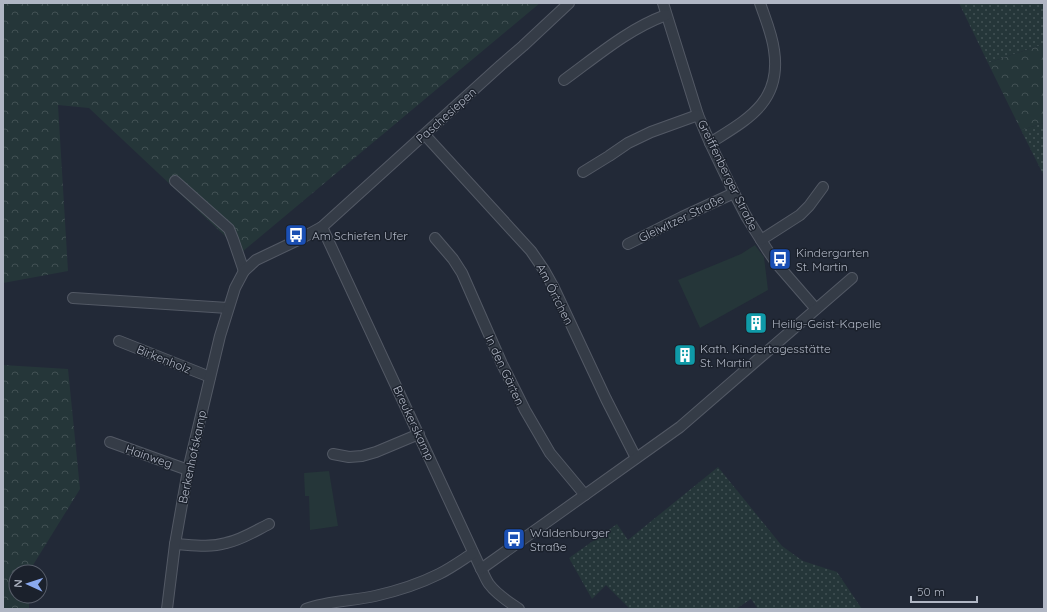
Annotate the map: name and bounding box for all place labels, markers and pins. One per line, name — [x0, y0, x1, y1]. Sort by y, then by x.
bus stop icon: Am Schiefen Ufer — [283, 222, 309, 248]
place label: Am Schiefen Ufer — [312, 228, 408, 243]
place label: Kindergarten St. Martin — [796, 245, 869, 274]
bus stop icon: Kindergarten St. Martin — [767, 246, 793, 272]
building icon: Heilig-Geist-Kapelle — [743, 310, 769, 336]
place label: Heilig-Geist-Kapelle — [772, 316, 881, 331]
place label: Kath. Kindertagesstätte St. Martin — [700, 341, 831, 370]
building icon: Kath. Kindertagesstätte St. Martin — [672, 342, 698, 368]
place label: Waldenburger Straße — [530, 525, 610, 554]
bus stop icon: Waldenburger Straße — [501, 526, 527, 552]

